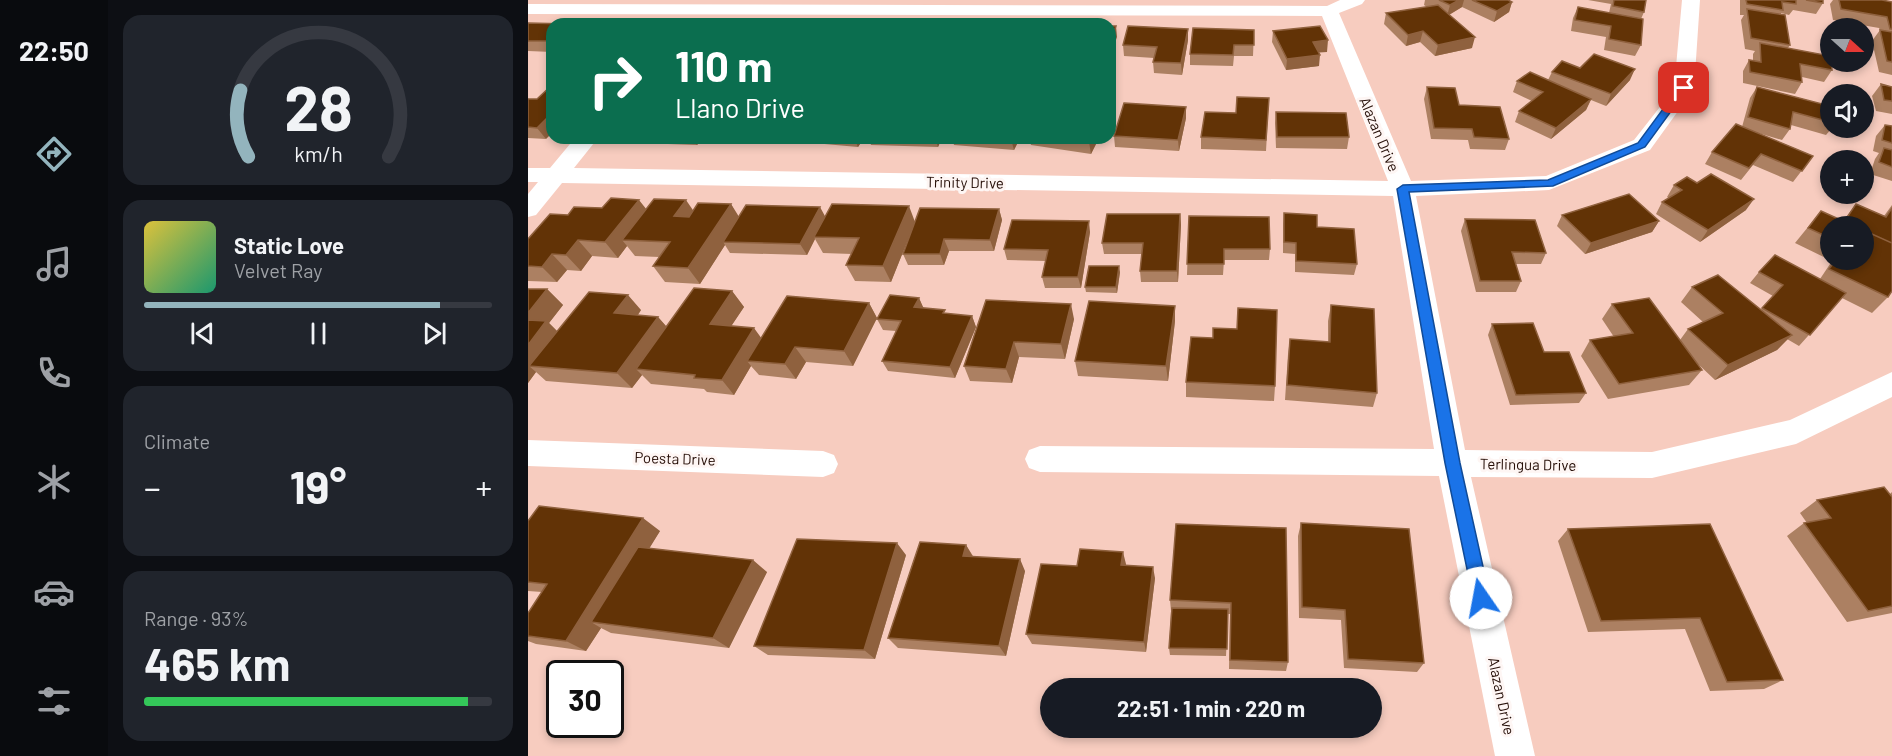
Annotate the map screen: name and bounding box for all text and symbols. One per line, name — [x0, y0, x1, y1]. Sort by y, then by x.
north arrow — [1820, 18, 1874, 72]
map controls — [1820, 18, 1874, 270]
text: 22:50 — [19, 34, 89, 66]
text: 110 m — [675, 40, 772, 90]
icon: right — [576, 42, 654, 120]
pin — [1658, 62, 1709, 113]
text: 28 — [284, 69, 352, 143]
icon: arrive — [1667, 71, 1700, 104]
button: sound — [1820, 84, 1874, 138]
text: Llano Drive — [675, 91, 805, 123]
street label: Alazan Drive — [1356, 94, 1404, 174]
icon: directions — [33, 133, 75, 175]
text: km/h — [294, 142, 342, 167]
button: + — [1820, 150, 1874, 204]
street label: Trinity Drive — [926, 172, 1004, 192]
button: − — [1820, 216, 1874, 270]
text: Static Love — [234, 232, 344, 258]
icon: music — [33, 243, 75, 285]
text: Velvet Ray — [234, 258, 323, 282]
icon: previous — [186, 317, 219, 350]
icon: pause — [302, 317, 335, 350]
icon: next — [418, 317, 451, 350]
icon: phone — [33, 352, 75, 394]
text: Climate — [144, 429, 210, 453]
street label: Poesta Drive — [634, 448, 716, 468]
street label: Terlingua Drive — [1480, 454, 1576, 474]
text: 19° — [290, 459, 346, 513]
icon: climate — [33, 461, 75, 503]
text: − — [144, 467, 161, 507]
text: + — [476, 467, 492, 507]
position arrow — [1449, 566, 1513, 630]
icon: car — [33, 571, 75, 613]
text: Range · 93% — [144, 606, 248, 630]
text: 465 km — [144, 636, 290, 690]
street label: Alazan Drive — [1485, 655, 1519, 737]
speed limit sign: 30 — [546, 660, 624, 738]
icon: filters — [33, 680, 75, 722]
text: 22:51 · 1 min · 220 m — [1117, 695, 1305, 721]

